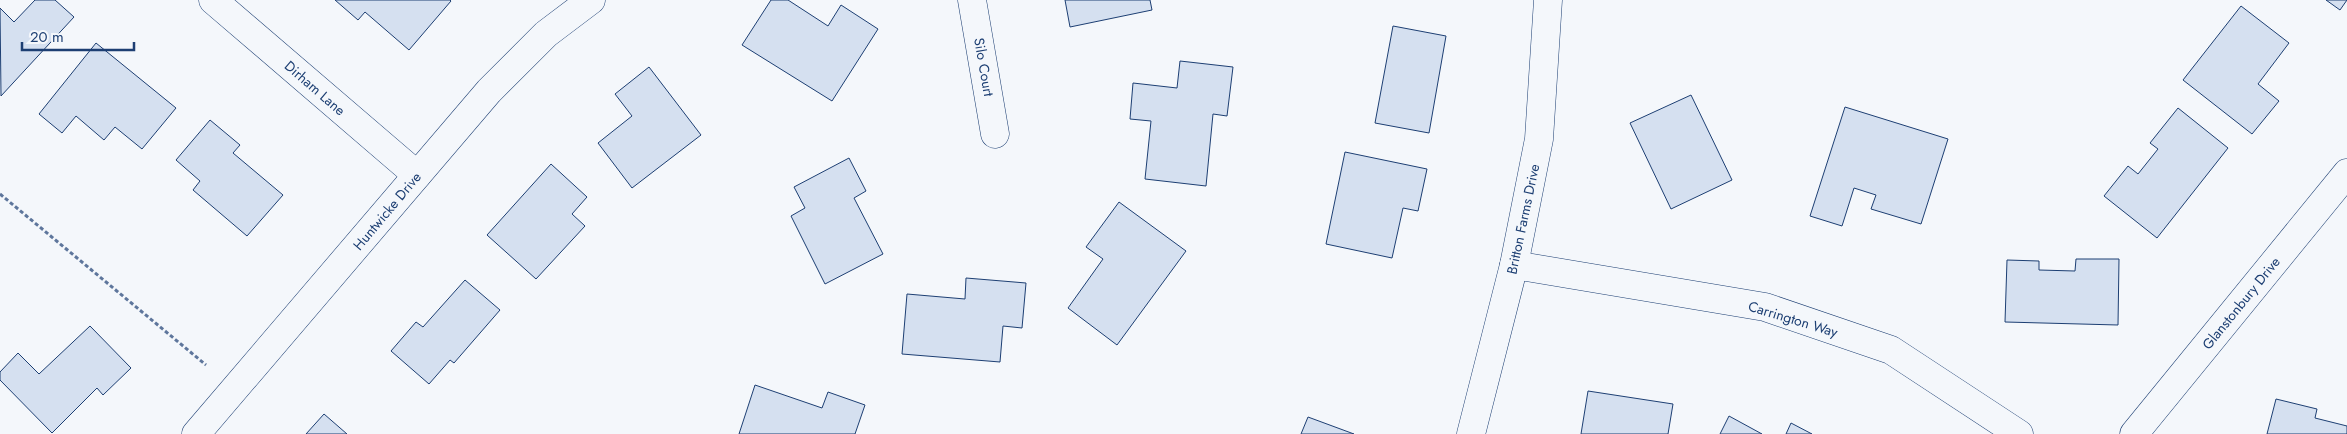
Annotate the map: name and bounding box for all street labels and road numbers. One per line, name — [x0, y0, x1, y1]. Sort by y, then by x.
street label: Silo Court — [969, 36, 999, 98]
street label: Dirham Lane — [280, 56, 350, 120]
street label: Britton Farms Drive — [1502, 162, 1544, 276]
street label: Huntwicke Drive — [348, 168, 426, 254]
street label: Glanstonbury Drive — [2197, 252, 2285, 354]
street label: Carrington Way — [1746, 296, 1841, 342]

